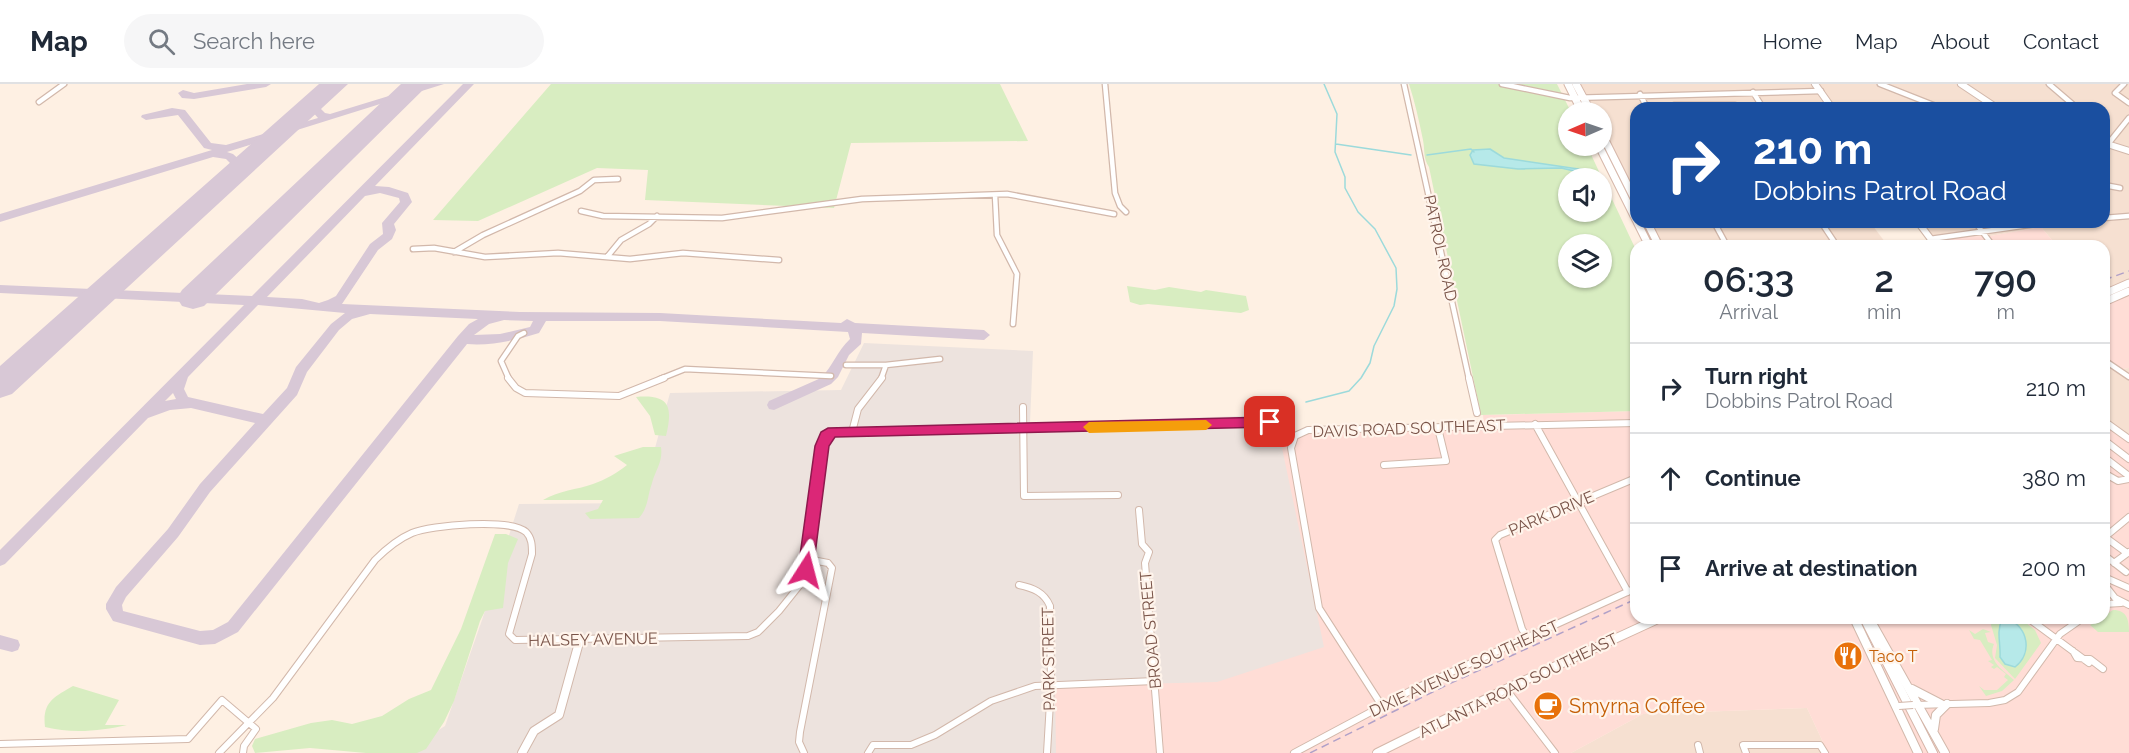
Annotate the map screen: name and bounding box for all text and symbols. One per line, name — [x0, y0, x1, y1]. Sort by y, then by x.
search box — [124, 14, 544, 68]
text: Map — [30, 25, 88, 58]
icon: search — [145, 25, 178, 58]
text: Search here — [193, 28, 315, 54]
text: Home — [1763, 29, 1822, 54]
text: Map — [1855, 29, 1898, 54]
text: About — [1931, 29, 1990, 54]
text: Contact — [2023, 29, 2099, 54]
north arrow — [1558, 102, 1612, 156]
map controls — [1558, 102, 1612, 288]
text: 210 m — [1753, 125, 1872, 174]
icon: right — [1654, 126, 1732, 204]
button: sound — [1558, 168, 1612, 222]
text: Dobbins Patrol Road — [1753, 175, 2007, 206]
street label: PATROL ROAD — [1420, 193, 1461, 303]
button: layers — [1558, 234, 1612, 288]
text: 06:33 — [1703, 258, 1794, 300]
text: 2 — [1874, 258, 1894, 300]
text: 790 — [1974, 258, 2037, 300]
text: Arrival — [1719, 300, 1778, 324]
text: min — [1867, 300, 1901, 324]
text: m — [1997, 300, 2015, 324]
text: Turn right — [1705, 363, 1808, 389]
icon: right — [1654, 372, 1687, 405]
text: 210 m — [2026, 375, 2086, 401]
text: Dobbins Patrol Road — [1705, 389, 1893, 413]
pin — [1244, 396, 1295, 447]
icon: arrive — [1253, 405, 1286, 438]
street label: DAVIS ROAD SOUTHEAST — [1312, 416, 1506, 441]
icon: ahead — [1654, 462, 1687, 495]
text: Continue — [1705, 465, 1801, 491]
text: 380 m — [2022, 465, 2086, 491]
street label: PARK DRIVE — [1506, 487, 1597, 540]
position arrow — [774, 538, 838, 602]
icon: arrive — [1654, 552, 1687, 585]
text: Arrive at destination — [1705, 555, 1918, 581]
text: 200 m — [2022, 555, 2086, 581]
street label: BROAD STREET — [1136, 570, 1165, 690]
street label: PARK STREET — [1038, 607, 1059, 711]
street label: DIXIE AVENUE SOUTHEAST — [1366, 616, 1562, 721]
street label: HALSEY AVENUE — [528, 629, 658, 650]
street label: ATLANTA ROAD SOUTHEAST — [1416, 629, 1621, 742]
restaurant icon: Taco T — [1832, 640, 1864, 672]
place label: Taco T — [1869, 647, 1918, 666]
cafe icon: Smyrna Coffee — [1532, 690, 1564, 722]
place label: Smyrna Coffee — [1569, 694, 1705, 718]

